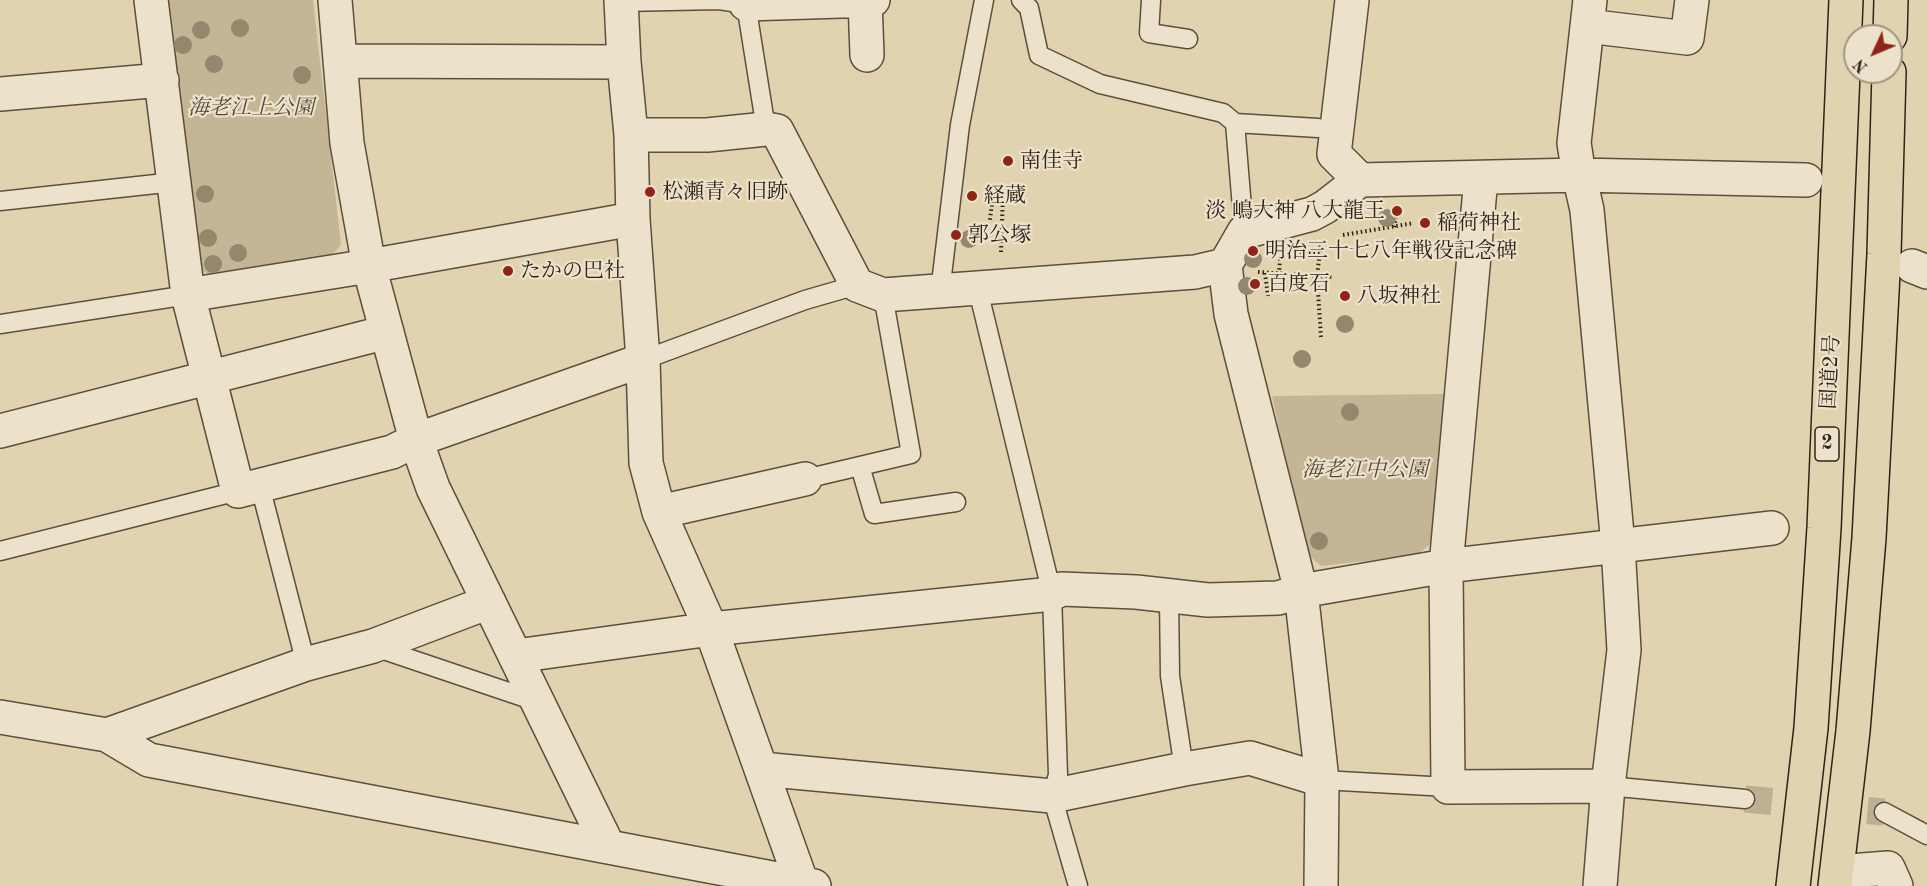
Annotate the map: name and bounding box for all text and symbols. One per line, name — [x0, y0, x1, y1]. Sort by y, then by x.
north arrow — [1843, 24, 1903, 84]
text: N — [1851, 55, 1872, 75]
park label: 海老江上公園 — [188, 95, 314, 121]
place label: 南佳寺 — [1020, 148, 1083, 174]
marker: 南佳寺 — [1001, 154, 1015, 168]
place label: 松瀬青々旧跡 — [662, 179, 788, 205]
place label: 経蔵 — [984, 183, 1026, 209]
marker: 松瀬青々旧跡 — [643, 185, 657, 199]
marker: 経蔵 — [965, 189, 979, 203]
place label: 淡 嶋大神 八大龍王 — [1205, 198, 1385, 224]
marker: 淡 嶋大神 八大龍王 — [1390, 204, 1404, 218]
place label: 稲荷神社 — [1437, 210, 1521, 236]
marker: 稲荷神社 — [1418, 216, 1432, 230]
place label: 郭公塚 — [968, 222, 1031, 248]
marker: 郭公塚 — [949, 228, 963, 242]
place label: 明治三十七八年戦役記念碑 — [1265, 238, 1517, 264]
marker: 明治三十七八年戦役記念碑 — [1246, 244, 1260, 258]
place label: たかの巴社 — [520, 258, 625, 284]
marker: たかの巴社 — [501, 264, 515, 278]
place label: 百度石 — [1267, 271, 1330, 297]
marker: 百度石 — [1248, 277, 1262, 291]
place label: 八坂神社 — [1357, 283, 1441, 309]
marker: 八坂神社 — [1338, 289, 1352, 303]
street label: 国道2号 — [1816, 334, 1846, 410]
road number: 2 — [1815, 427, 1839, 461]
park label: 海老江中公園 — [1302, 457, 1428, 483]

